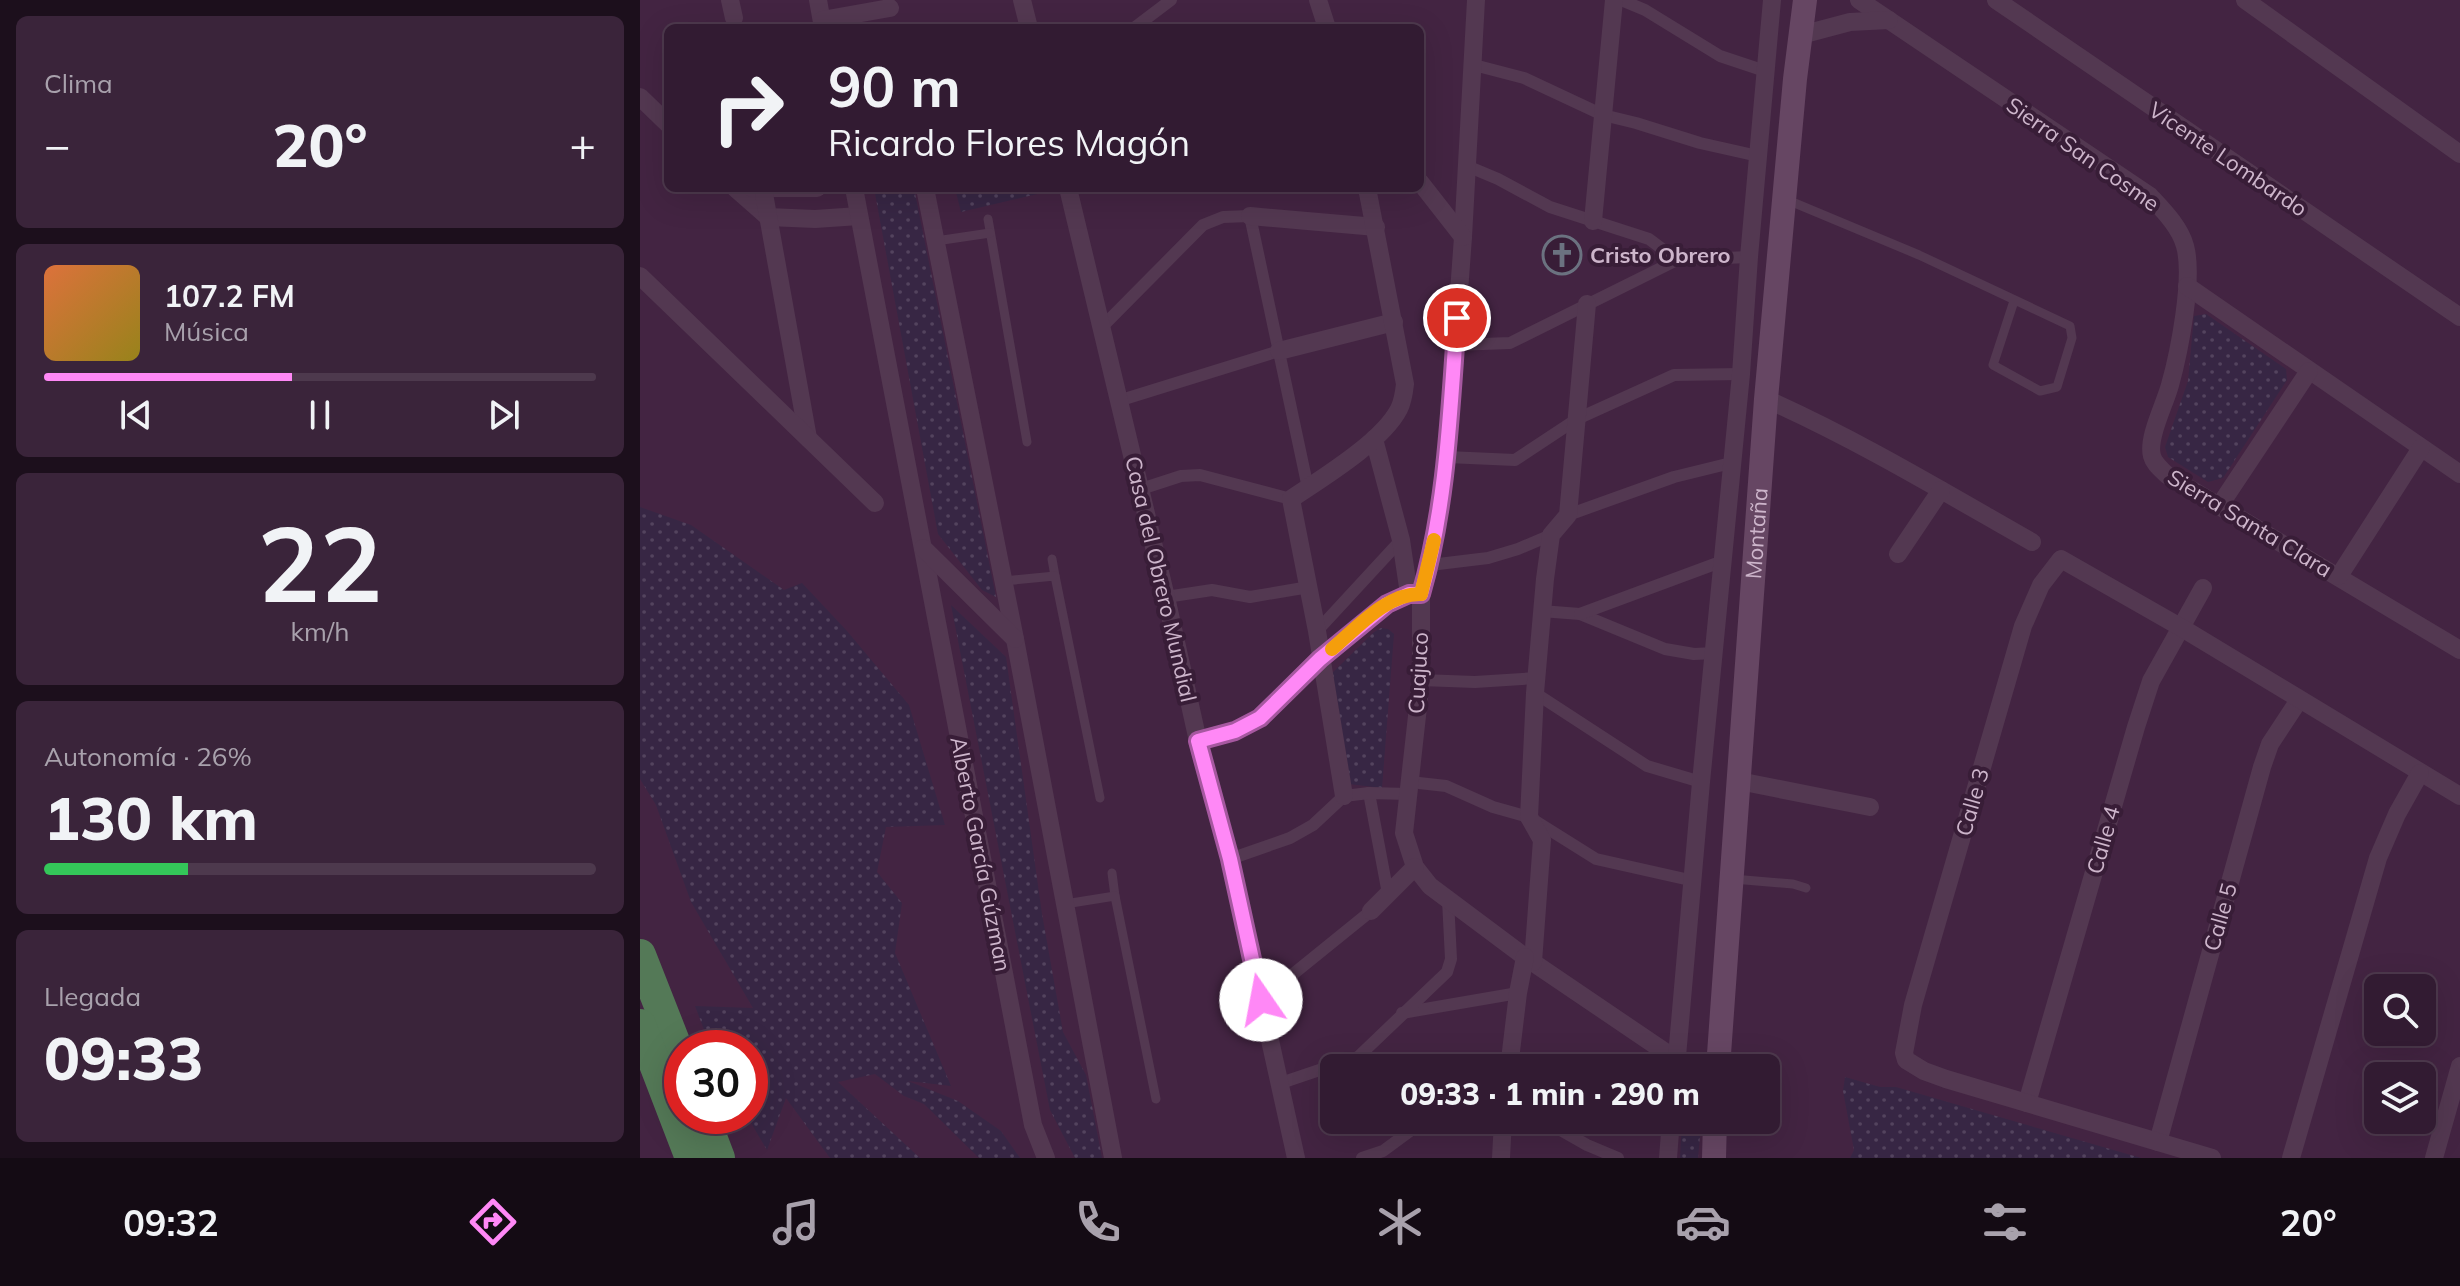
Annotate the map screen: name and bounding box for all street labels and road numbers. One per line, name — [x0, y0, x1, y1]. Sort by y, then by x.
street label: Sierra San Cosme — [2001, 91, 2165, 217]
street label: Vicente Lombardo — [2143, 96, 2313, 222]
street label: Casa del Obrero Mundial — [1119, 453, 1203, 705]
street label: Sierra Santa Clara — [2163, 463, 2337, 583]
street label: Montaña — [1739, 487, 1774, 580]
street label: Cuajuco — [1402, 631, 1434, 715]
street label: Alberto García Gúzman — [944, 734, 1018, 974]
street label: Calle 3 — [1949, 765, 1995, 839]
street label: Calle 4 — [2080, 803, 2126, 877]
street label: Calle 5 — [2197, 880, 2243, 954]

